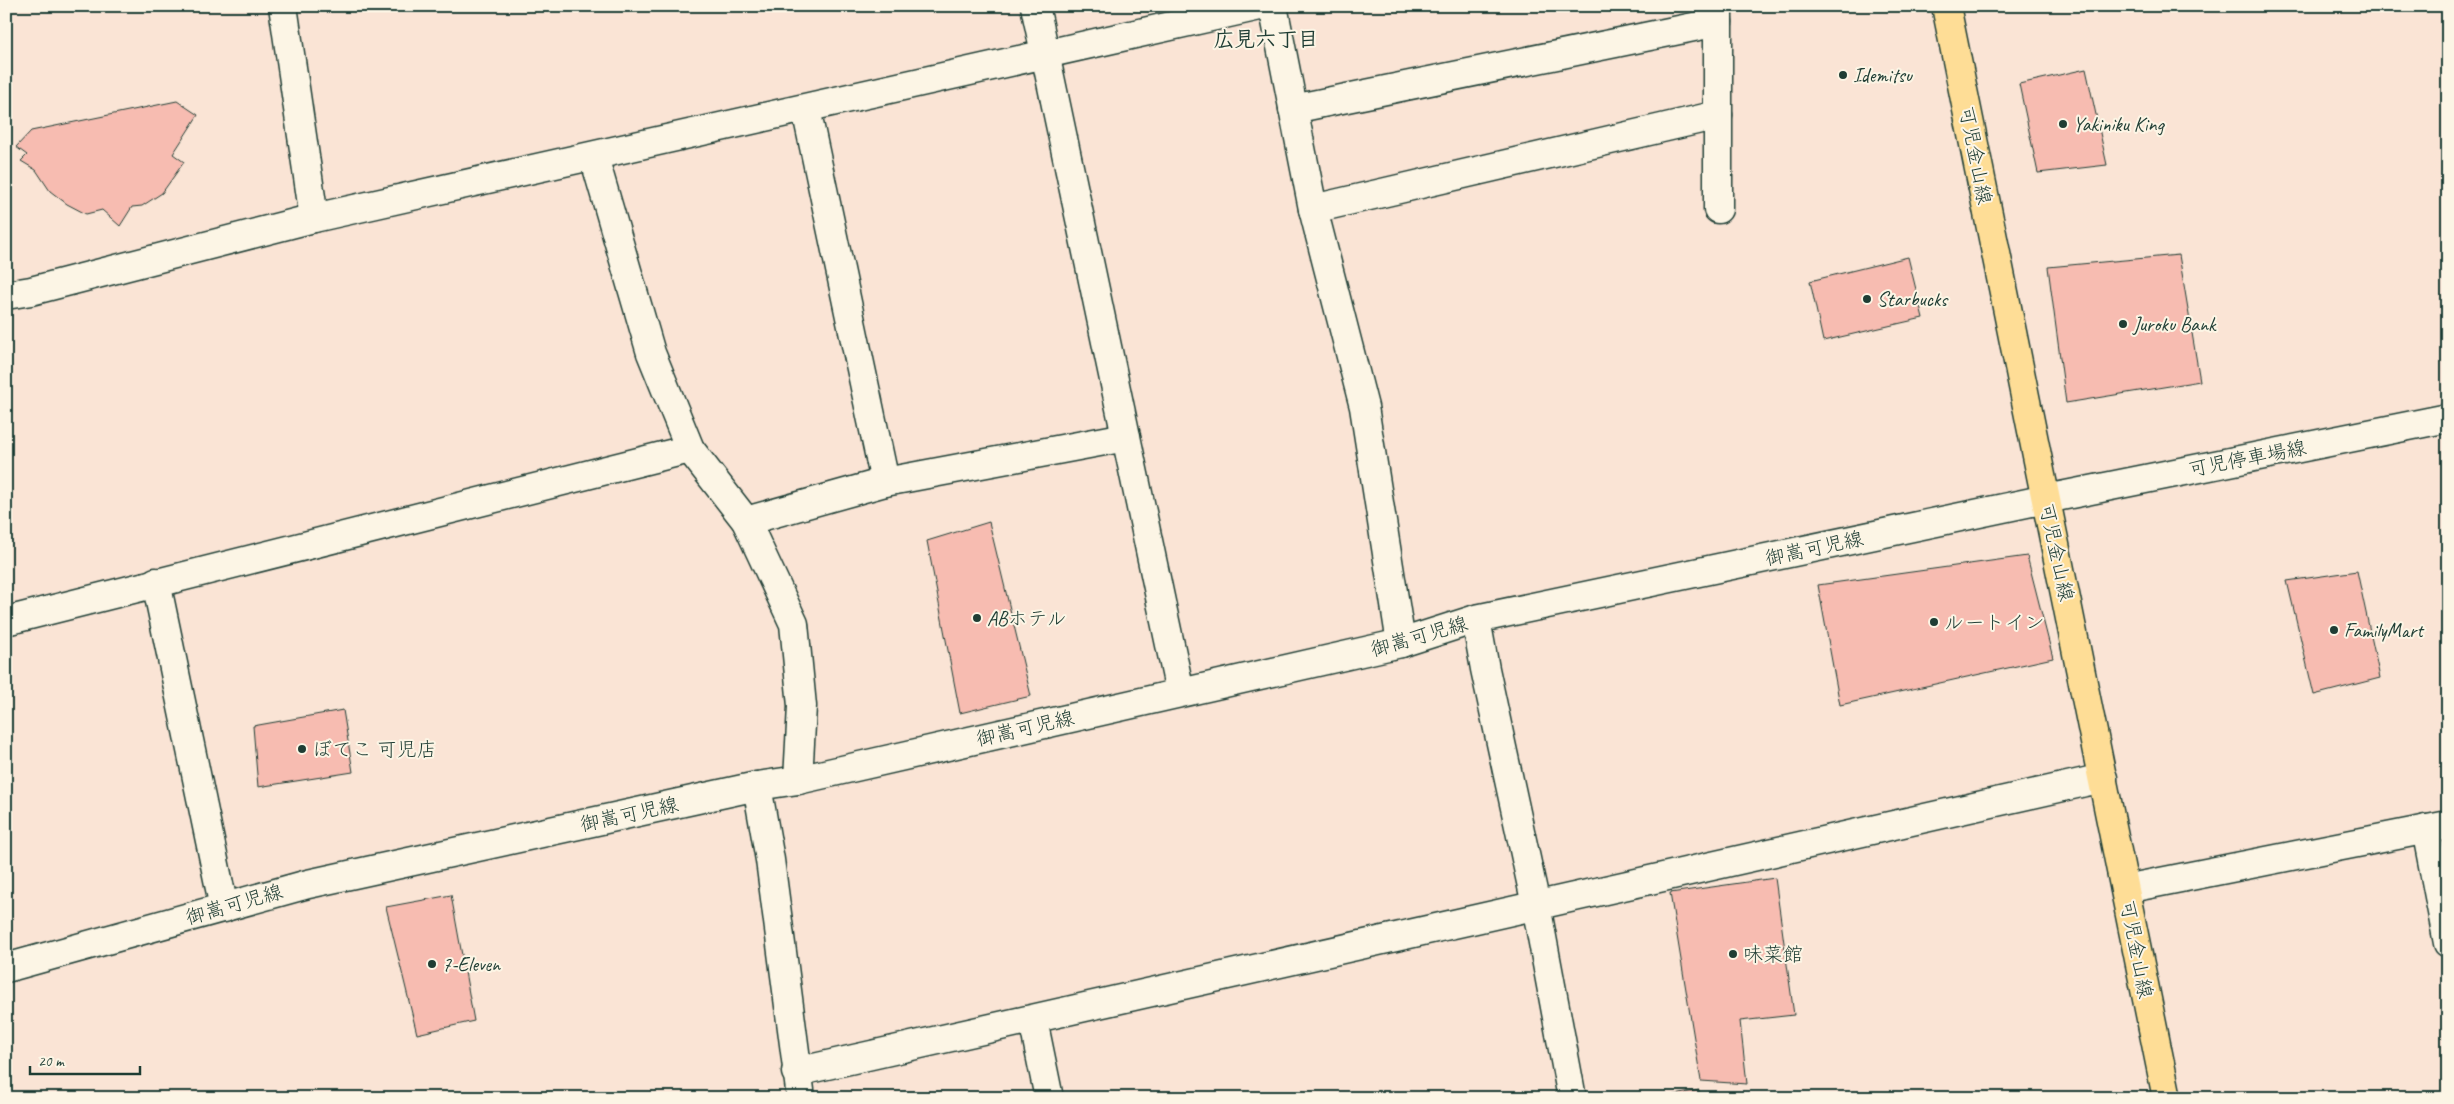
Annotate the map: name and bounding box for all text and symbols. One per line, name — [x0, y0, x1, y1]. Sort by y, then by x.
district label: 広見六丁目 — [1214, 26, 1319, 52]
place label: Idemitsu — [1853, 63, 1914, 88]
marker: Idemitsu — [1837, 69, 1849, 81]
street label: 可児金山線 — [1954, 104, 1997, 207]
place label: Yakiniku King — [2073, 112, 2165, 137]
marker: Yakiniku King — [2057, 118, 2069, 130]
place label: Starbucks — [1877, 287, 1949, 312]
marker: Starbucks — [1861, 293, 1873, 305]
place label: Juroku Bank — [2132, 312, 2217, 337]
marker: Juroku Bank — [2117, 318, 2129, 330]
street label: 可児停車場線 — [2186, 435, 2308, 482]
street label: 可児金山線 — [2034, 501, 2079, 604]
street label: 御嵩可児線 — [1763, 526, 1866, 571]
place label: ABホテル — [987, 606, 1067, 631]
place label: ルートイン — [1944, 610, 2045, 635]
street label: 御嵩可児線 — [1368, 611, 1471, 662]
marker: ABホテル — [971, 612, 983, 624]
marker: ルートイン — [1928, 616, 1940, 628]
place label: FamilyMart — [2344, 618, 2425, 643]
marker: FamilyMart — [2328, 624, 2340, 636]
street label: 御嵩可児線 — [974, 705, 1077, 752]
place label: ぼてこ 可児店 — [312, 737, 437, 762]
marker: ぼてこ 可児店 — [296, 743, 308, 755]
street label: 御嵩可児線 — [578, 792, 681, 837]
street label: 御嵩可児線 — [183, 879, 286, 930]
street label: 可児金山線 — [2115, 898, 2158, 1001]
place label: 味菜館 — [1743, 942, 1803, 967]
marker: 味菜館 — [1727, 948, 1739, 960]
place label: 7-Eleven — [442, 952, 501, 977]
marker: 7-Eleven — [426, 958, 438, 970]
scale bar — [30, 1044, 140, 1076]
text: 20 m — [38, 1052, 65, 1071]

